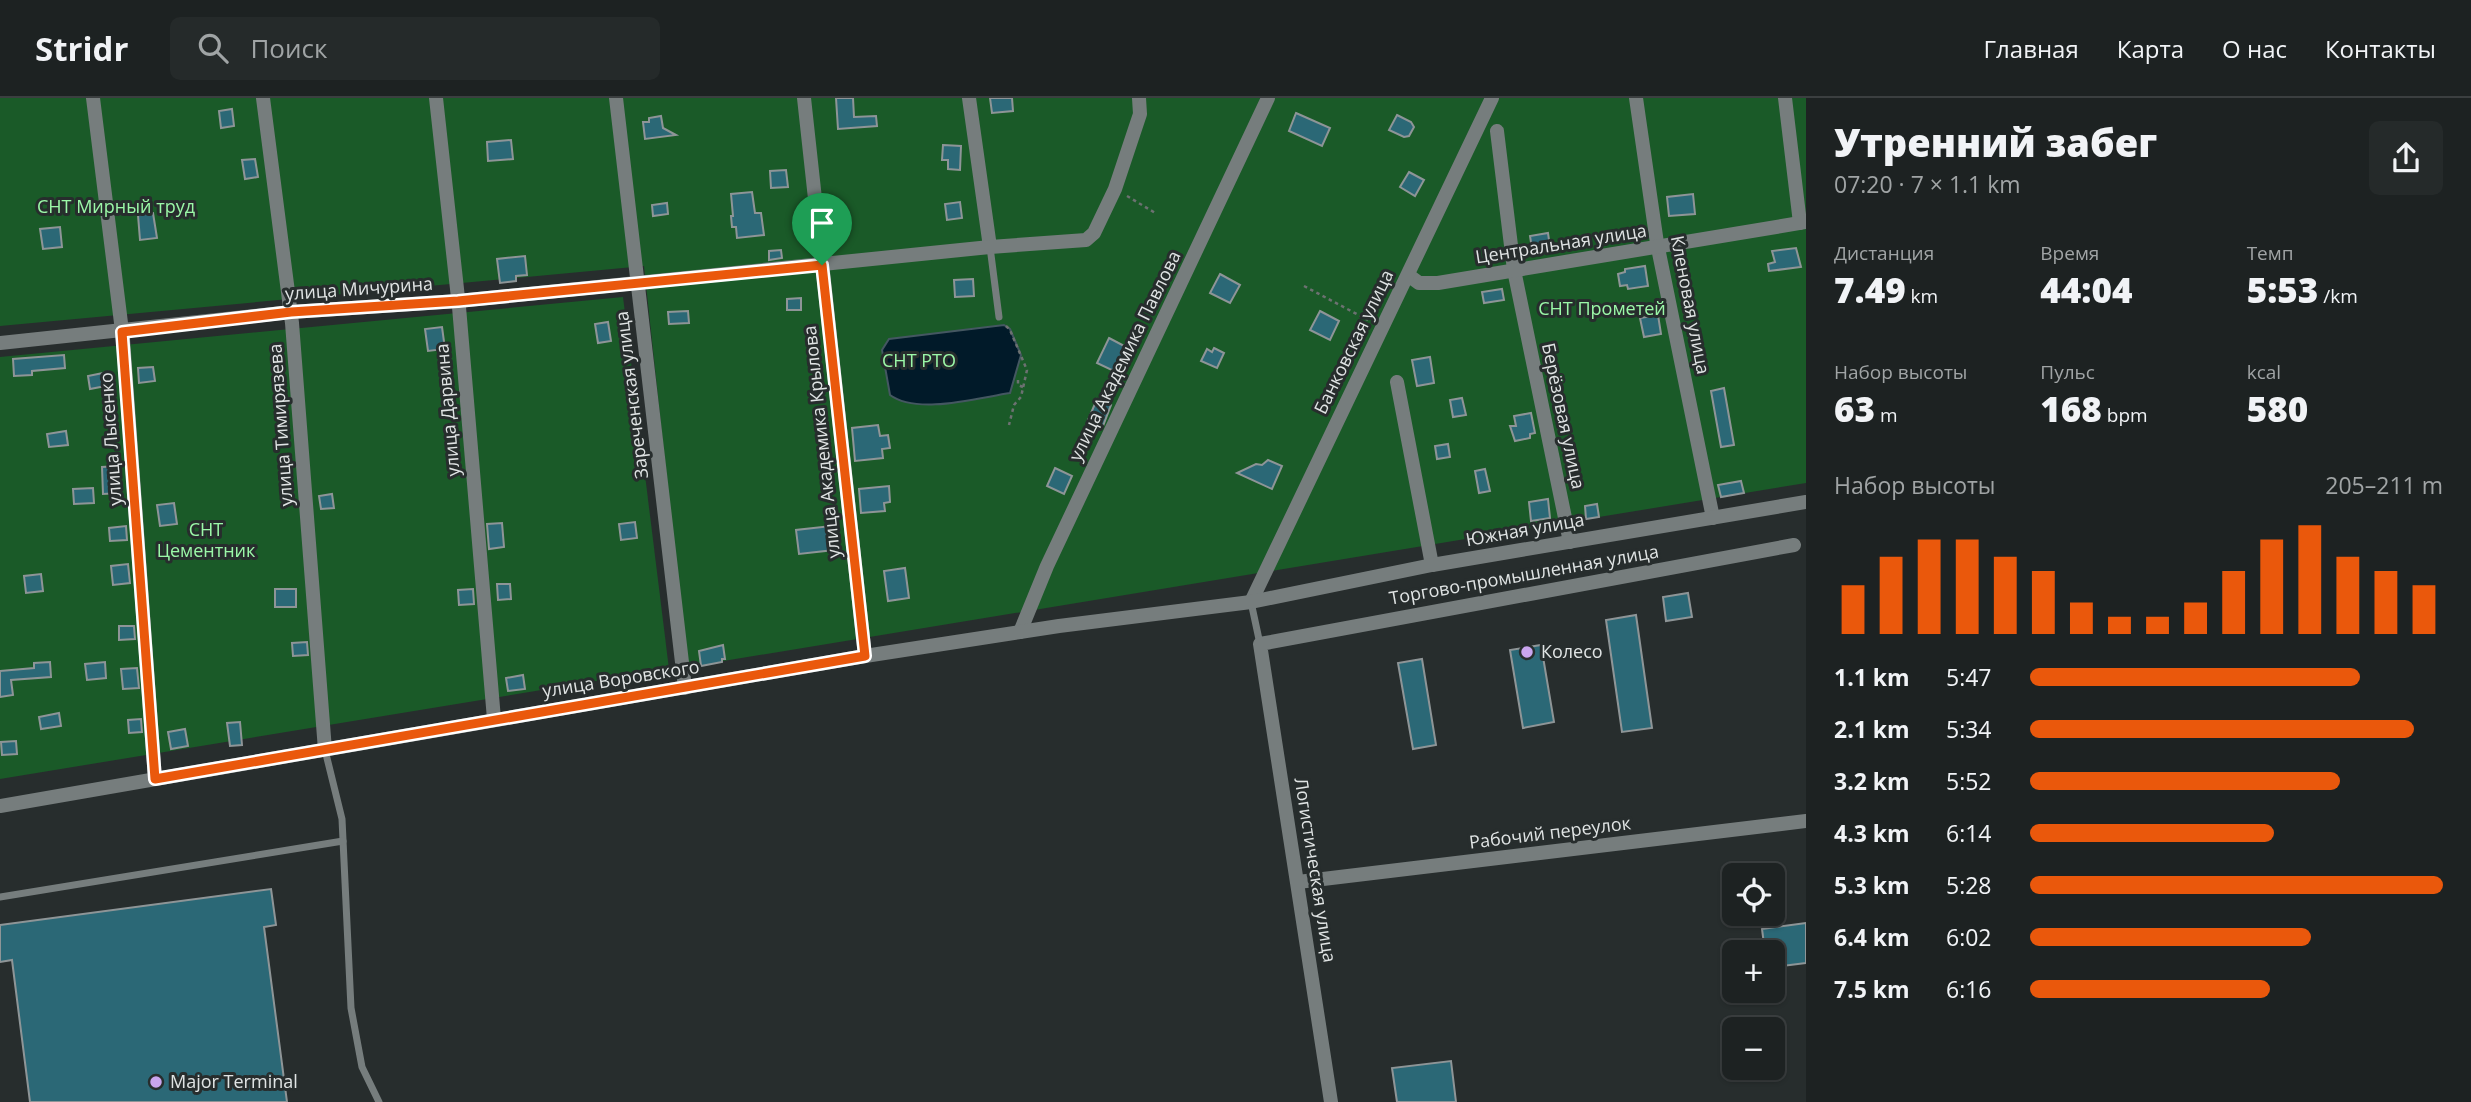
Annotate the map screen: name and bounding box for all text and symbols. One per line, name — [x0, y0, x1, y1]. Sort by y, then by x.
search box — [170, 17, 660, 80]
text: Stridr — [35, 26, 128, 71]
icon: search — [194, 29, 232, 67]
text: Поиск — [250, 30, 327, 66]
text: Главная — [1984, 32, 2079, 65]
text: Карта — [2117, 32, 2184, 65]
text: О нас — [2222, 32, 2287, 65]
text: Контакты — [2325, 32, 2436, 65]
text: Утренний забег — [1834, 116, 2157, 168]
button: share — [2369, 121, 2443, 195]
text: 07:20 · 7 × 1.1 km — [1834, 168, 2021, 200]
pin — [792, 193, 852, 265]
park label: СНТ Мирный труд — [37, 194, 195, 218]
icon: arrive — [803, 204, 841, 242]
street label: Центральная улица — [1473, 218, 1648, 268]
street label: Кленовая улица — [1666, 233, 1716, 376]
text: Дистанция — [1834, 240, 1934, 266]
text: Время — [2040, 240, 2099, 266]
text: Темп — [2247, 240, 2294, 266]
street label: улица Академика Павлова — [1063, 246, 1186, 465]
street label: Банковская улица — [1308, 266, 1398, 418]
text: 7.49 — [1834, 266, 1906, 313]
text: 44:04 — [2040, 266, 2132, 313]
text: 5:53 — [2247, 266, 2318, 313]
street label: улица Мичурина — [284, 271, 434, 305]
text: km — [1906, 283, 1938, 309]
text: /km — [2318, 283, 2358, 309]
park label: СНТ Прометей — [1538, 296, 1666, 320]
street label: Зареченская улица — [609, 310, 653, 480]
street label: улица Академика Крылова — [797, 325, 845, 560]
street label: Берёзовая улица — [1537, 341, 1591, 491]
street label: улица Тимирязева — [262, 343, 298, 507]
street label: улица Дарвина — [429, 343, 465, 477]
park label: СНТ РТО — [882, 348, 956, 372]
text: Набор высоты — [1834, 359, 1967, 385]
text: Пульс — [2040, 359, 2095, 385]
text: kcal — [2247, 359, 2281, 385]
street label: улица Лысенко — [93, 372, 127, 506]
text: 63 — [1834, 385, 1875, 432]
text: 168 — [2040, 385, 2102, 432]
text: 580 — [2247, 385, 2308, 432]
text: m — [1875, 402, 1898, 428]
text: bpm — [2102, 402, 2148, 428]
text: Набор высоты — [1834, 469, 1996, 501]
text: 205–211 m — [2325, 469, 2443, 501]
street label: Южная улица — [1464, 507, 1586, 551]
park label: СНТ Цементник — [157, 517, 256, 562]
street label: Торгово-промышленная улица — [1387, 538, 1660, 610]
place label: Колесо — [1541, 639, 1603, 663]
marker: Колесо — [1519, 644, 1535, 660]
street label: улица Воровского — [541, 654, 701, 702]
text: 1.1 km — [1834, 661, 1910, 693]
text: 5:47 — [1946, 661, 1992, 693]
text: 2.1 km — [1834, 713, 1910, 745]
text: 5:34 — [1946, 713, 1992, 745]
text: 3.2 km — [1834, 765, 1910, 797]
text: 5:52 — [1946, 765, 1992, 797]
street label: Логистическая улица — [1290, 776, 1342, 964]
street label: Рабочий переулок — [1468, 810, 1633, 854]
text: 4.3 km — [1834, 817, 1910, 849]
text: 6:14 — [1946, 817, 1992, 849]
map controls — [1722, 863, 1785, 1080]
button: locate — [1722, 863, 1785, 926]
text: 5.3 km — [1834, 869, 1910, 901]
text: 5:28 — [1946, 869, 1992, 901]
text: 6.4 km — [1834, 921, 1910, 953]
text: 6:02 — [1946, 921, 1992, 953]
button: + — [1722, 940, 1785, 1003]
text: 7.5 km — [1834, 973, 1910, 1005]
text: 6:16 — [1946, 973, 1992, 1005]
button: − — [1722, 1017, 1785, 1080]
place label: Major Terminal — [170, 1069, 298, 1093]
marker: Major Terminal — [148, 1074, 164, 1090]

